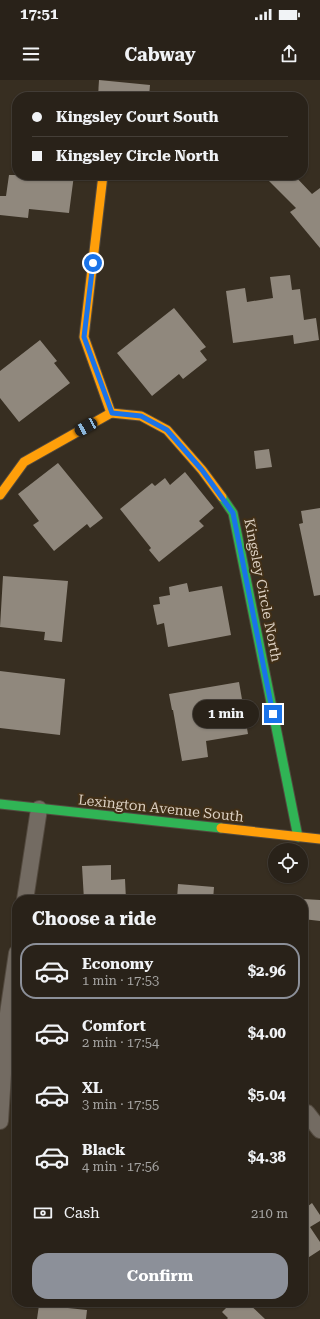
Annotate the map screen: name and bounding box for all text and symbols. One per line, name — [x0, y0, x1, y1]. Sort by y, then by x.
text: 17:51 — [20, 5, 58, 23]
icon: menu — [20, 43, 42, 65]
icon: share — [278, 43, 300, 65]
text: Cabway — [124, 44, 196, 65]
text: Kingsley Court South — [56, 108, 219, 126]
text: Kingsley Circle North — [56, 147, 219, 165]
route start — [84, 254, 102, 272]
car — [73, 416, 99, 438]
street label: Kingsley Circle North — [241, 517, 285, 663]
callout: 1 min — [193, 700, 259, 728]
route end — [264, 705, 282, 723]
text: 1 min — [208, 706, 244, 721]
street label: Lexington Avenue South — [77, 791, 245, 825]
map controls — [268, 843, 308, 883]
button: locate — [268, 843, 308, 883]
text: Choose a ride — [32, 908, 156, 929]
icon: car — [34, 953, 70, 989]
text: Economy — [82, 955, 153, 973]
text: $2.96 — [248, 962, 286, 980]
text: 1 min · 17:53 — [82, 973, 159, 988]
icon: car — [34, 1015, 70, 1051]
text: Comfort — [82, 1017, 146, 1035]
text: $4.00 — [248, 1024, 286, 1042]
text: 2 min · 17:54 — [82, 1035, 159, 1050]
icon: car — [34, 1077, 70, 1113]
text: XL — [82, 1079, 103, 1097]
text: $5.04 — [248, 1086, 286, 1104]
text: 3 min · 17:55 — [82, 1097, 159, 1112]
icon: car — [34, 1139, 70, 1175]
text: Black — [82, 1141, 125, 1159]
text: $4.38 — [248, 1148, 286, 1166]
text: 4 min · 17:56 — [82, 1159, 159, 1174]
icon: cash — [32, 1202, 54, 1224]
text: Cash — [64, 1204, 100, 1222]
text: 210 m — [251, 1206, 288, 1221]
button: Confirm — [32, 1253, 288, 1299]

